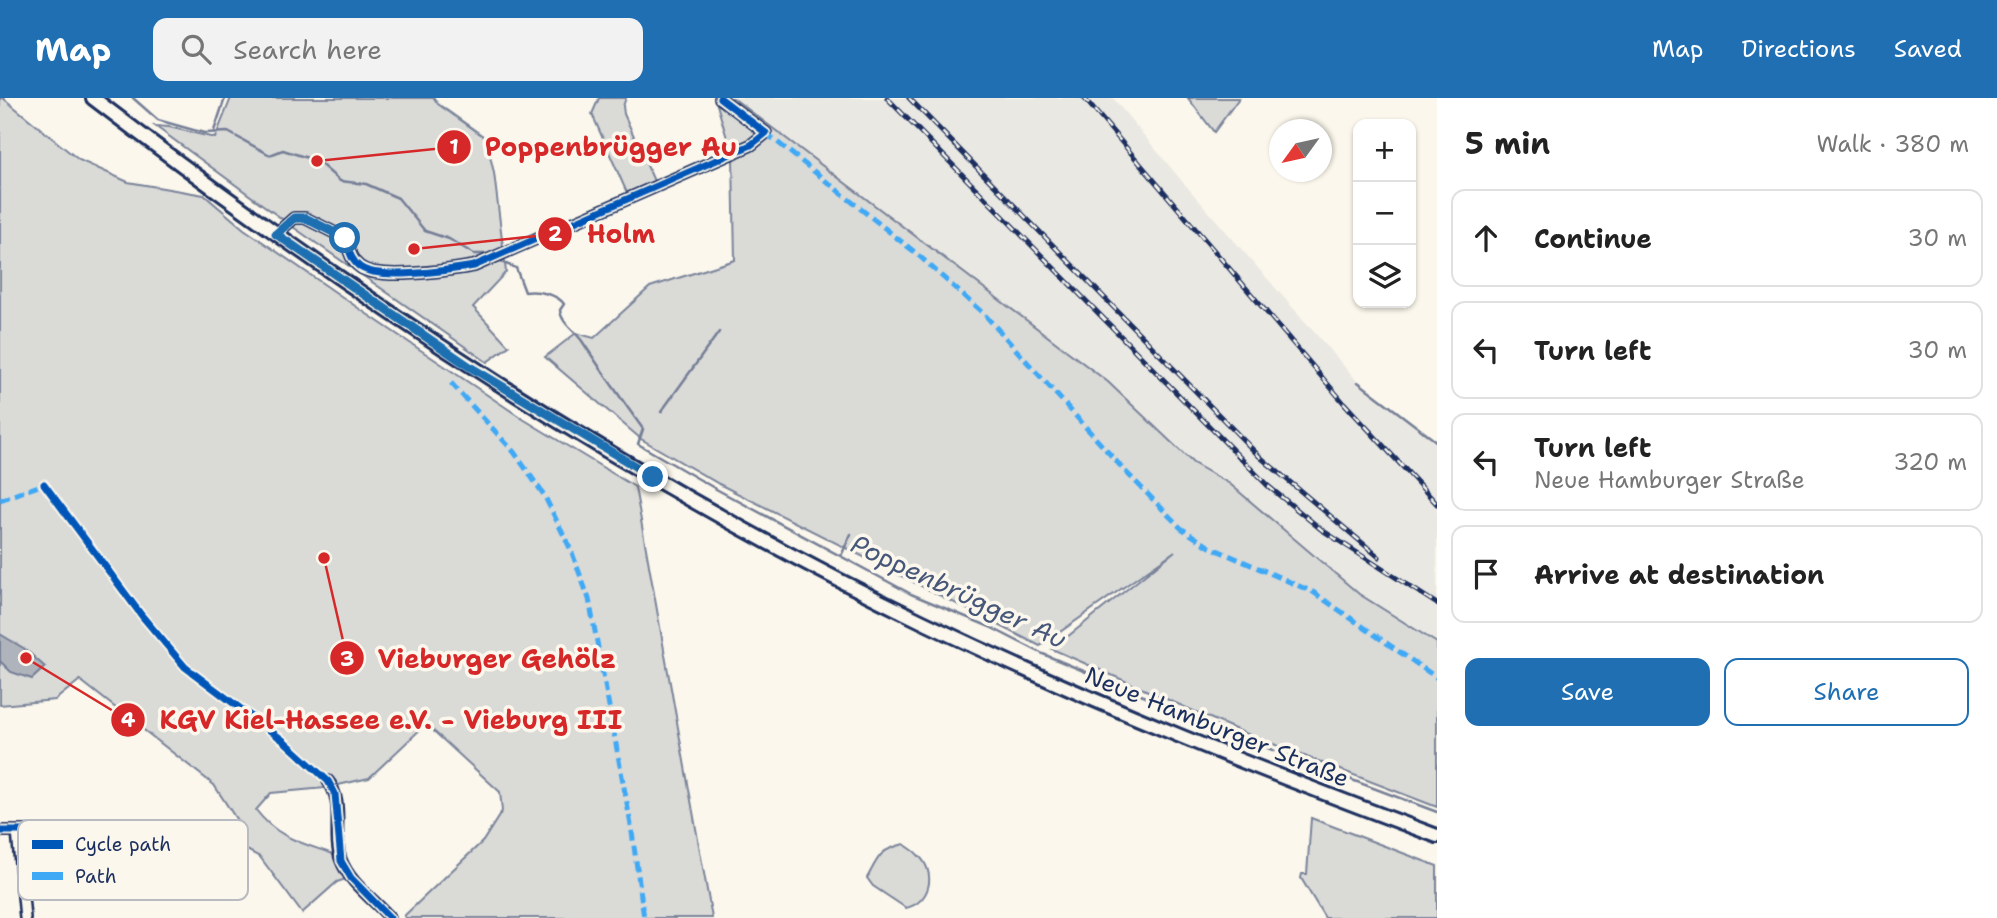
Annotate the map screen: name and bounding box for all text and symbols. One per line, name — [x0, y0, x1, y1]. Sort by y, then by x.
search box — [153, 18, 643, 81]
text: Map — [35, 27, 111, 72]
icon: search — [177, 30, 215, 68]
text: Search here — [233, 32, 382, 67]
text: Map — [1652, 33, 1703, 65]
text: Directions — [1741, 33, 1856, 65]
text: Saved — [1894, 33, 1962, 65]
north arrow — [1269, 119, 1332, 182]
map controls — [1353, 119, 1416, 308]
button: + — [1353, 119, 1416, 182]
callout: Poppenbrügger Au — [436, 123, 752, 170]
text: 5 min — [1465, 123, 1550, 164]
text: Poppenbrügger Au — [485, 129, 737, 164]
text: Walk · 380 m — [1816, 129, 1969, 159]
text: 1 — [449, 133, 459, 161]
button: − — [1353, 182, 1416, 245]
callout: Holm — [538, 210, 669, 257]
text: Holm — [587, 216, 655, 251]
icon: ahead — [1467, 219, 1505, 257]
text: 2 — [548, 220, 563, 248]
text: Continue — [1534, 221, 1652, 256]
route start — [329, 222, 360, 253]
text: 30 m — [1908, 223, 1967, 253]
button: layers — [1353, 245, 1416, 308]
icon: left — [1467, 331, 1505, 369]
text: Turn left — [1534, 333, 1651, 368]
text: 30 m — [1908, 335, 1967, 365]
text: Turn left — [1534, 430, 1651, 465]
icon: left — [1467, 443, 1505, 481]
text: 320 m — [1893, 447, 1967, 477]
route end — [637, 461, 668, 492]
text: Neue Hamburger Straße — [1534, 465, 1805, 495]
water label: Poppenbrügger Au — [846, 526, 1072, 656]
icon: arrive — [1467, 555, 1505, 593]
text: Arrive at destination — [1534, 557, 1824, 592]
callout: Vieburger Gehölz — [329, 635, 630, 682]
text: Vieburger Gehölz — [378, 641, 616, 676]
text: 3 — [340, 645, 354, 673]
button: Save — [1465, 658, 1710, 726]
button: Share — [1724, 658, 1969, 726]
street label: Neue Hamburger Straße — [1080, 659, 1354, 795]
callout: KGV Kiel-Hassee e.V. - Vieburg III — [111, 696, 637, 743]
text: KGV Kiel-Hassee e.V. - Vieburg III — [160, 702, 622, 737]
text: 4 — [121, 706, 136, 734]
legend — [18, 820, 248, 900]
text: Cycle path — [75, 832, 171, 857]
text: Path — [75, 864, 117, 889]

